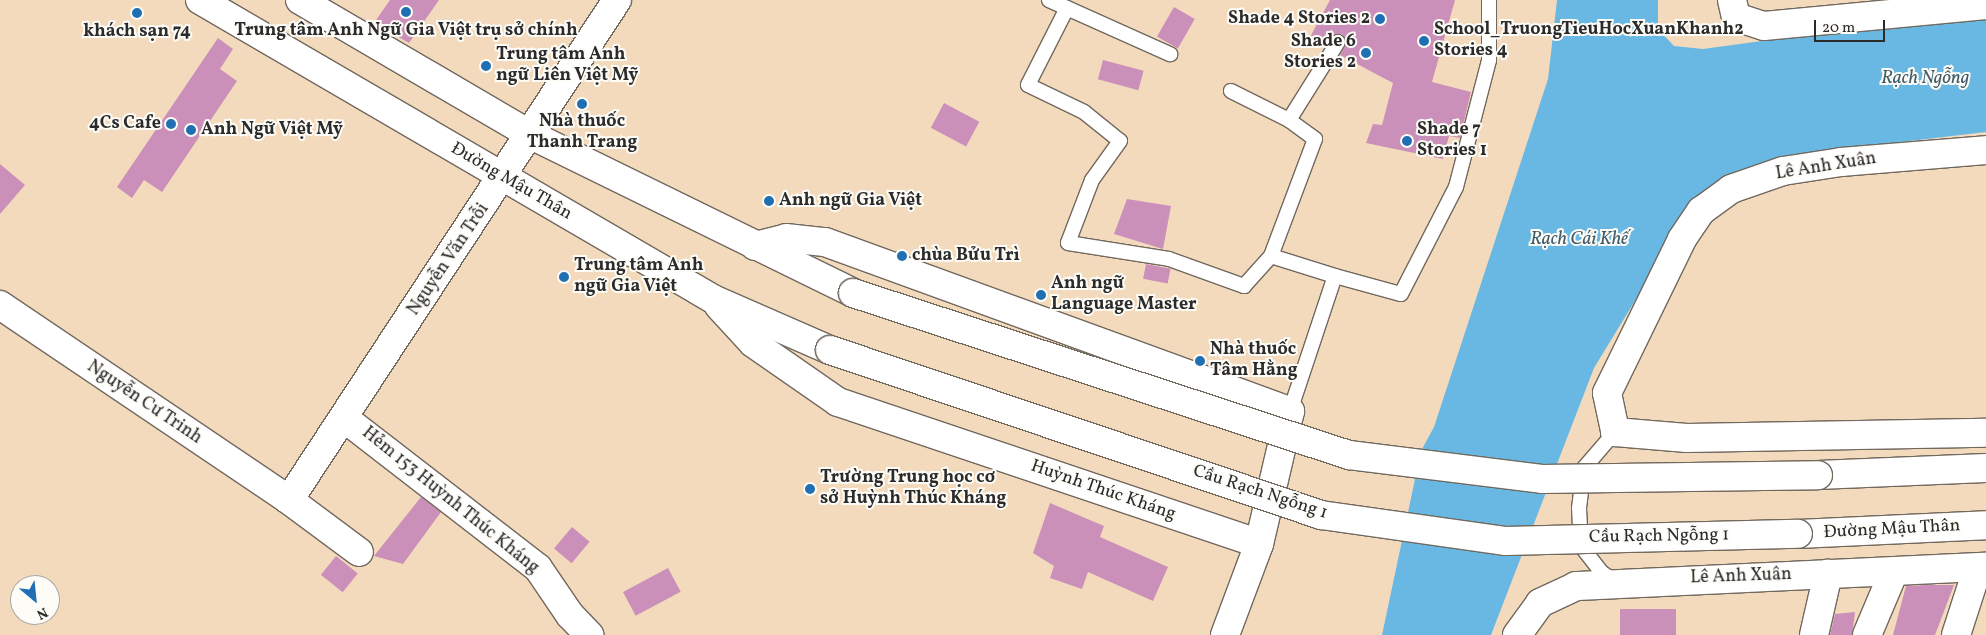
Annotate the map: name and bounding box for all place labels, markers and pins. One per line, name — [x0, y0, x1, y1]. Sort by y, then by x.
marker: Trung tâm Anh Ngữ Gia Việt trụ sở chính — [400, 6, 412, 18]
marker: khách sạn 74 — [131, 7, 143, 19]
place label: Shade 4 Stories 2 — [1228, 8, 1370, 30]
marker: Shade 4 Stories 2 — [1374, 13, 1386, 25]
place label: Trung tâm Anh Ngữ Gia Việt trụ sở chính — [234, 20, 578, 42]
place label: School_TruongTieuHocXuanKhanh2 Stories 4 — [1434, 20, 1744, 62]
place label: khách sạn 74 — [83, 21, 191, 43]
place label: Shade 6 Stories 2 — [1284, 32, 1356, 74]
marker: School_TruongTieuHocXuanKhanh2 Stories 4 — [1418, 35, 1430, 47]
place label: Trung tâm Anh ngữ Liên Việt Mỹ — [496, 45, 639, 88]
marker: Shade 6 Stories 2 — [1360, 47, 1372, 59]
marker: Trung tâm Anh ngữ Liên Việt Mỹ — [480, 60, 492, 72]
marker: Nhà thuốc Thanh Trang — [576, 98, 588, 110]
place label: Nhà thuốc Thanh Trang — [527, 112, 637, 154]
place label: 4Cs Cafe — [89, 113, 161, 135]
marker: 4Cs Cafe — [165, 118, 177, 130]
place label: Anh Ngữ Việt Mỹ — [201, 119, 343, 141]
place label: Shade 7 Stories 1 — [1417, 120, 1487, 162]
marker: Anh Ngữ Việt Mỹ — [185, 124, 197, 136]
marker: Shade 7 Stories 1 — [1401, 135, 1413, 147]
place label: Anh ngữ Gia Việt — [779, 190, 923, 212]
marker: Anh ngữ Gia Việt — [763, 195, 775, 207]
place label: chùa Bửu Trì — [912, 245, 1020, 267]
marker: chùa Bửu Trì — [896, 250, 908, 262]
place label: Trung tâm Anh ngữ Gia Việt — [574, 256, 703, 298]
marker: Trung tâm Anh ngữ Gia Việt — [558, 271, 570, 283]
place label: Anh ngữ Language Master — [1051, 274, 1197, 316]
marker: Anh ngữ Language Master — [1035, 289, 1047, 301]
place label: Nhà thuốc Tâm Hằng — [1210, 340, 1298, 382]
marker: Nhà thuốc Tâm Hằng — [1194, 355, 1206, 367]
place label: Trường Trung học cơ sở Huỳnh Thúc Kháng — [820, 468, 1007, 510]
marker: Trường Trung học cơ sở Huỳnh Thúc Kháng — [804, 483, 816, 495]

